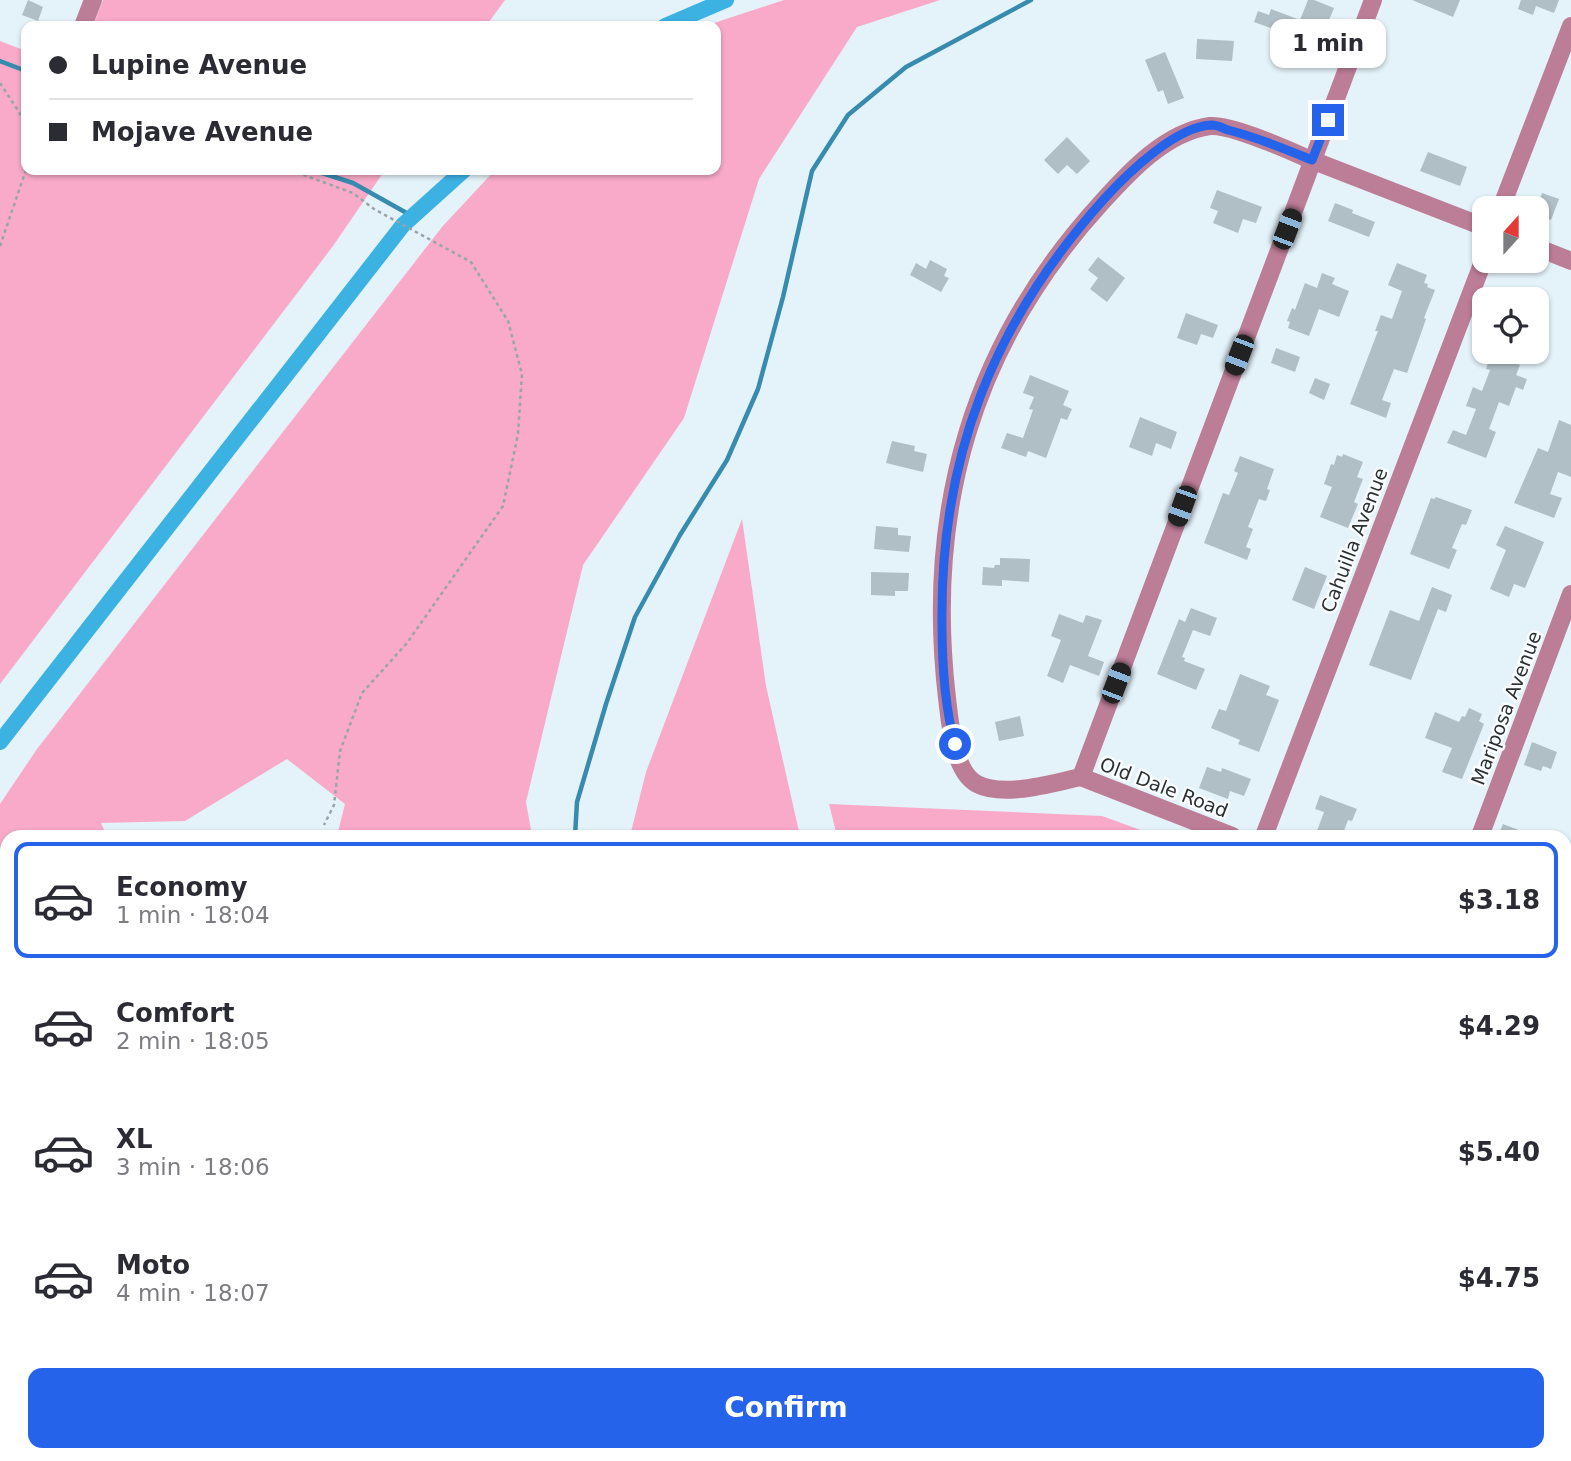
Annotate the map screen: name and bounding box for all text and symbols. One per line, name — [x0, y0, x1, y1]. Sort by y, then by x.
callout: 1 min — [1270, 18, 1386, 68]
text: 1 min — [1292, 30, 1364, 56]
text: Lupine Avenue — [91, 50, 307, 80]
route end — [1312, 104, 1344, 136]
text: Mojave Avenue — [91, 117, 313, 147]
north arrow — [1472, 196, 1549, 273]
map controls — [1472, 196, 1549, 364]
car — [1270, 206, 1305, 252]
button: locate — [1472, 287, 1549, 364]
car — [1222, 332, 1257, 378]
street label: Cahuilla Avenue — [1316, 465, 1392, 615]
car — [1165, 483, 1200, 529]
street label: Mariposa Avenue — [1467, 628, 1545, 788]
car — [1099, 660, 1134, 706]
route start — [939, 728, 971, 760]
street label: Old Dale Road — [1097, 752, 1231, 822]
icon: car — [32, 869, 95, 932]
text: Economy — [116, 872, 247, 902]
text: $3.18 — [1458, 885, 1540, 915]
text: 1 min · 18:04 — [116, 902, 270, 928]
icon: car — [32, 995, 95, 1058]
text: Comfort — [116, 998, 234, 1028]
text: $4.29 — [1458, 1011, 1540, 1041]
text: 2 min · 18:05 — [116, 1028, 270, 1054]
icon: car — [32, 1121, 95, 1184]
text: XL — [116, 1124, 153, 1154]
text: $5.40 — [1458, 1137, 1540, 1167]
text: 3 min · 18:06 — [116, 1154, 270, 1180]
icon: car — [32, 1247, 95, 1310]
text: Moto — [116, 1250, 190, 1280]
text: $4.75 — [1458, 1263, 1540, 1293]
text: 4 min · 18:07 — [116, 1280, 270, 1306]
button: Confirm — [28, 1368, 1544, 1448]

